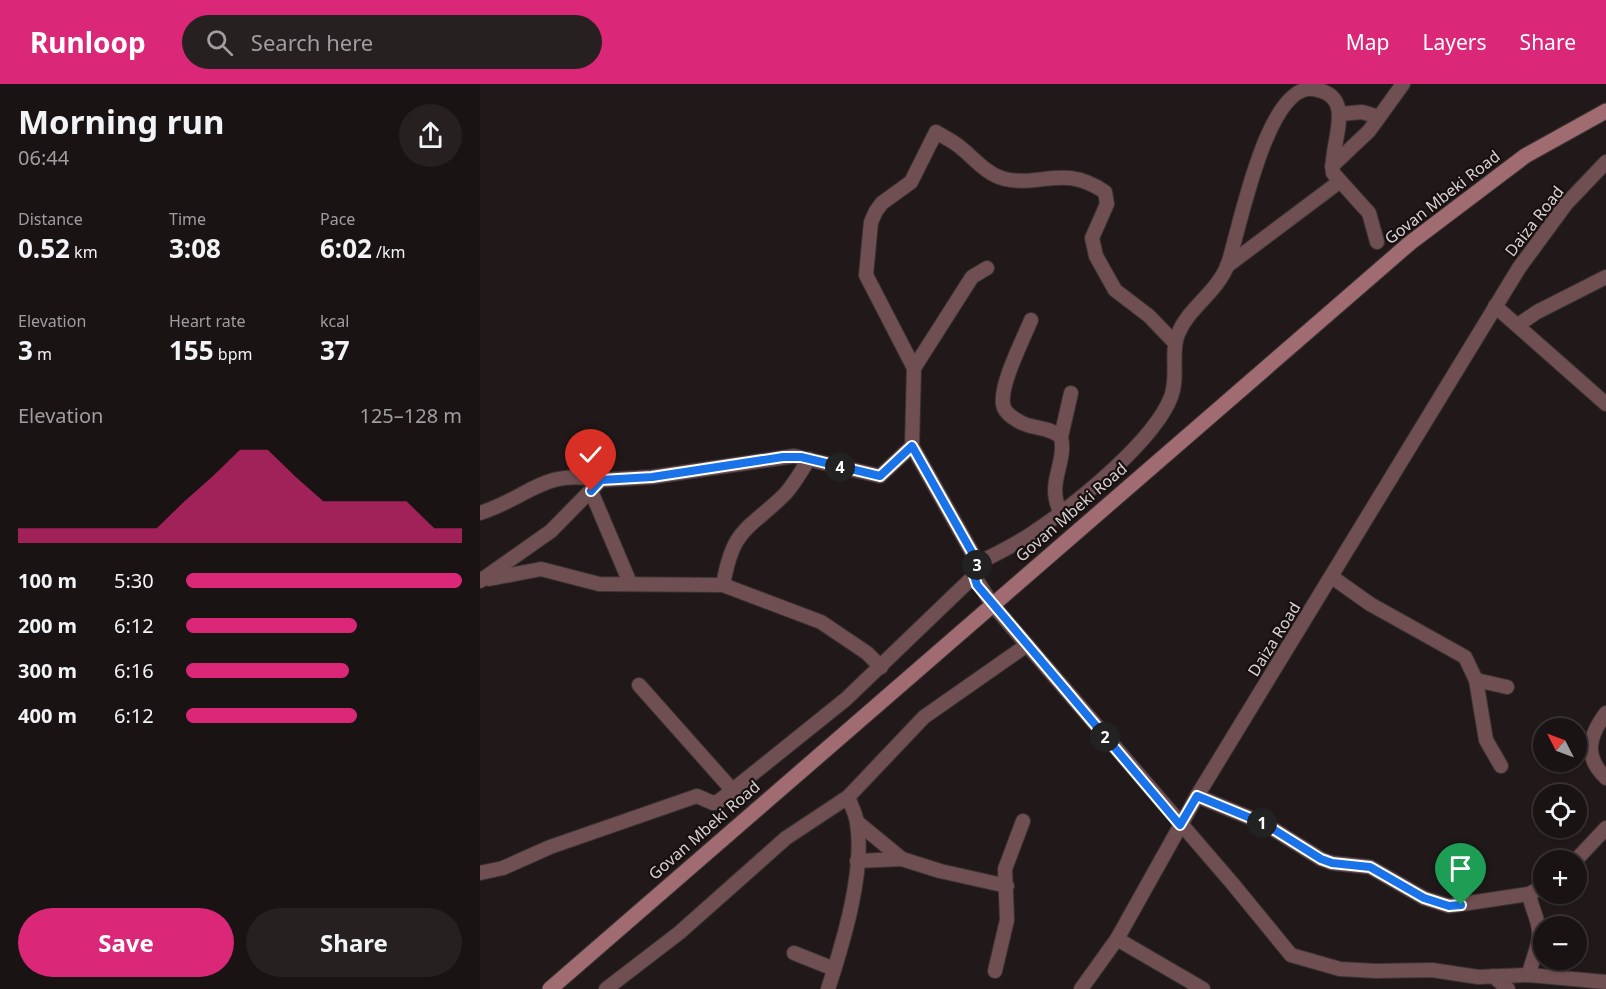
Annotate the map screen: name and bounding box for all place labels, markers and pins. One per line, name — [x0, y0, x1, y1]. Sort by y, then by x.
pin — [565, 429, 616, 491]
pin: 4 — [825, 452, 855, 482]
pin: 3 — [962, 550, 992, 580]
pin: 2 — [1090, 722, 1120, 752]
pin: 1 — [1247, 808, 1277, 838]
pin — [1435, 843, 1486, 905]

